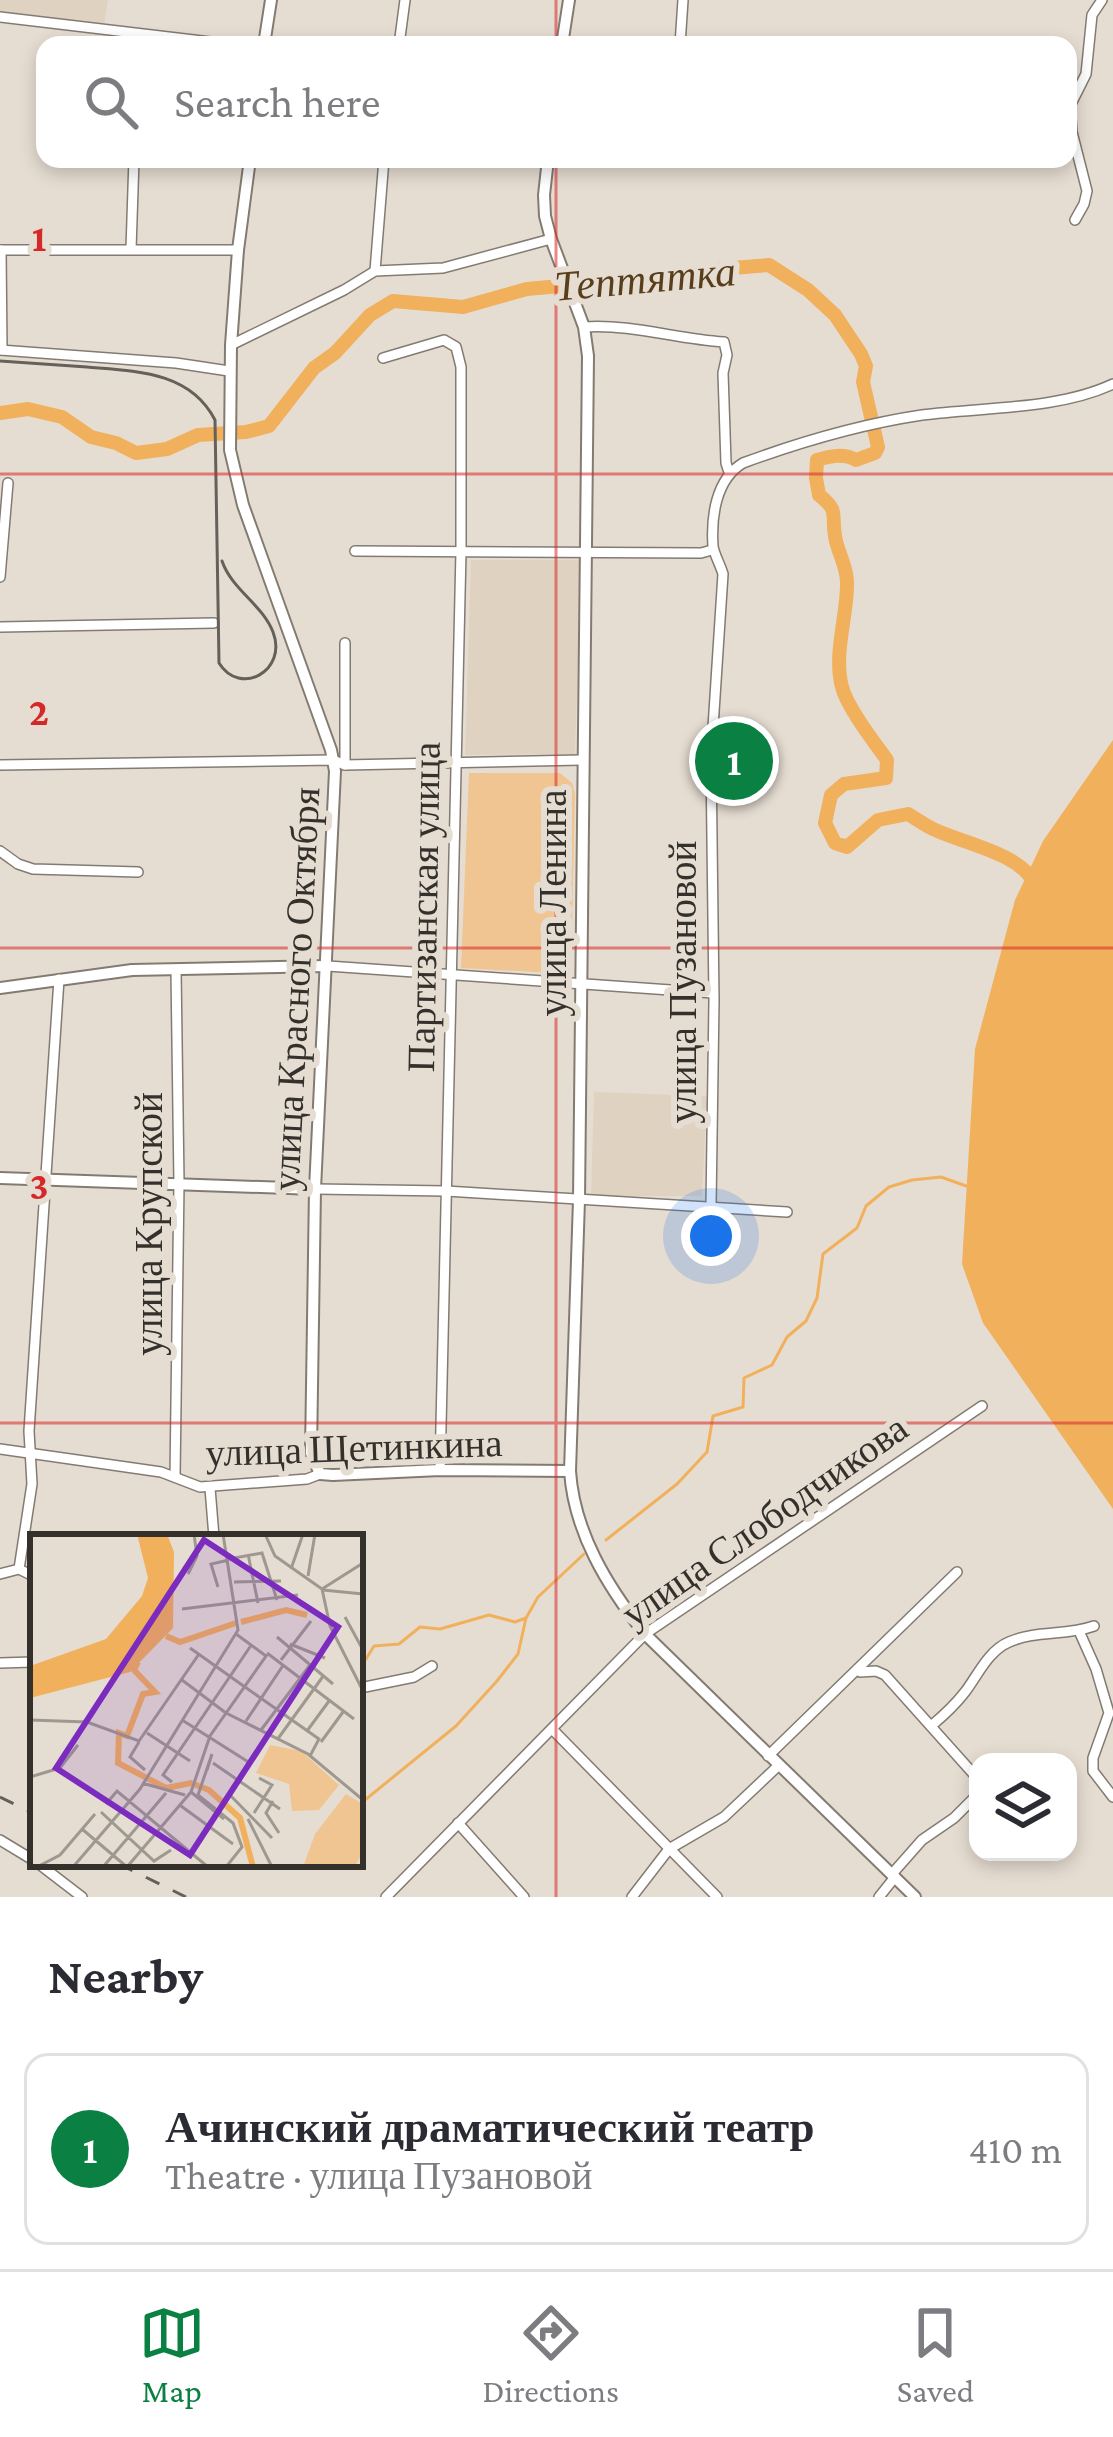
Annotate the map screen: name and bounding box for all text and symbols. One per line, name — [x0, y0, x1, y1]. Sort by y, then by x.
search box — [36, 36, 1077, 168]
icon: search — [78, 69, 144, 135]
text: Search here — [174, 77, 381, 127]
text: 1 — [32, 216, 46, 259]
water label: Тептятка — [552, 247, 738, 310]
text: 2 — [29, 690, 49, 733]
pin: 1 — [695, 716, 773, 806]
street label: Партизанская улица — [399, 741, 449, 1073]
street label: улица Красного Октября — [263, 786, 329, 1192]
street label: улица Ленина — [531, 789, 575, 1017]
street label: улица Пузановой — [661, 841, 705, 1123]
street label: улица Крупской — [127, 1092, 171, 1356]
text: 3 — [29, 1164, 49, 1207]
your location — [681, 1206, 741, 1266]
street label: улица Слободчикова — [613, 1406, 916, 1636]
street label: улица Щетинкина — [205, 1421, 503, 1475]
inset map — [30, 1534, 363, 1867]
map controls — [969, 1753, 1077, 1861]
button: layers — [969, 1753, 1077, 1861]
text: Nearby — [48, 1947, 203, 2004]
text: Ачинский драматический театр — [165, 2102, 815, 2152]
text: 1 — [83, 2128, 97, 2171]
text: 410 m — [968, 2128, 1062, 2171]
text: Theatre · улица Пузановой — [165, 2154, 592, 2197]
tab: Map — [139, 2300, 205, 2409]
tab: Directions — [483, 2300, 619, 2409]
tab: Saved — [897, 2300, 974, 2409]

